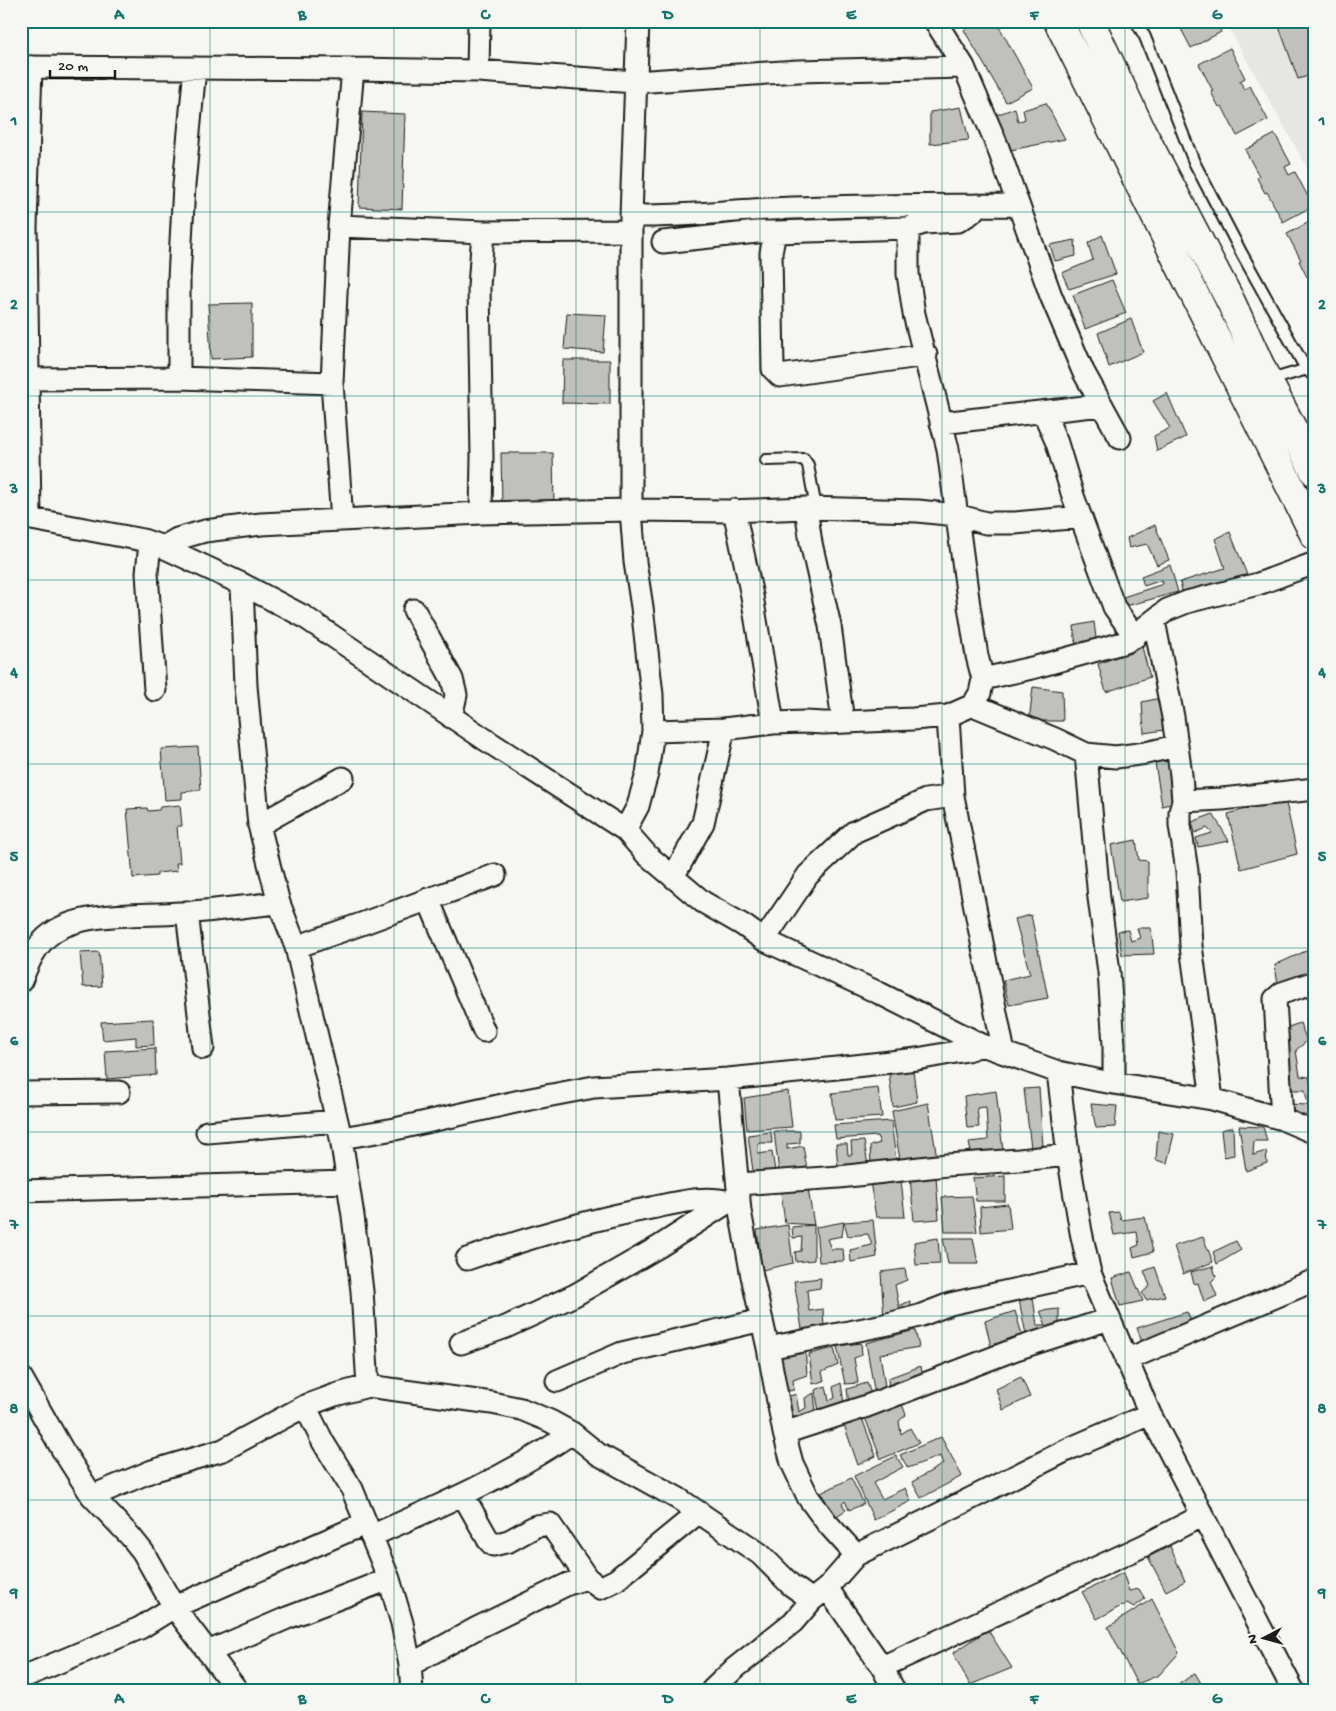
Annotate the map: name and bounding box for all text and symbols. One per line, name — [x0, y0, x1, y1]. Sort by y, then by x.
text: A — [113, 7, 125, 26]
text: B — [297, 7, 307, 26]
text: C — [480, 7, 491, 26]
text: D — [661, 7, 674, 26]
text: E — [846, 7, 857, 26]
text: F — [1029, 7, 1040, 26]
text: G — [1212, 7, 1223, 26]
scale bar — [50, 48, 115, 80]
text: 20 m — [58, 58, 88, 76]
text: 1 — [10, 113, 17, 132]
text: 1 — [1318, 113, 1325, 132]
text: 2 — [10, 297, 18, 316]
text: 2 — [1318, 297, 1326, 316]
text: 3 — [9, 481, 18, 500]
text: 3 — [1317, 481, 1326, 500]
text: 4 — [9, 665, 18, 684]
text: 4 — [1317, 665, 1326, 684]
text: 5 — [10, 849, 19, 868]
text: 5 — [1318, 849, 1327, 868]
text: 6 — [10, 1033, 19, 1052]
text: 6 — [1318, 1033, 1327, 1052]
text: 7 — [9, 1217, 19, 1236]
text: 7 — [1317, 1217, 1327, 1236]
text: 8 — [10, 1401, 19, 1420]
text: 8 — [1318, 1401, 1327, 1420]
text: 9 — [9, 1585, 18, 1604]
text: 9 — [1317, 1585, 1326, 1604]
north arrow — [1238, 1614, 1288, 1664]
text: N — [1245, 1634, 1262, 1645]
text: A — [113, 1691, 125, 1710]
text: B — [297, 1691, 307, 1710]
text: C — [480, 1691, 491, 1710]
text: D — [661, 1691, 674, 1710]
text: E — [846, 1691, 857, 1710]
text: F — [1029, 1691, 1040, 1710]
text: G — [1212, 1691, 1223, 1710]

